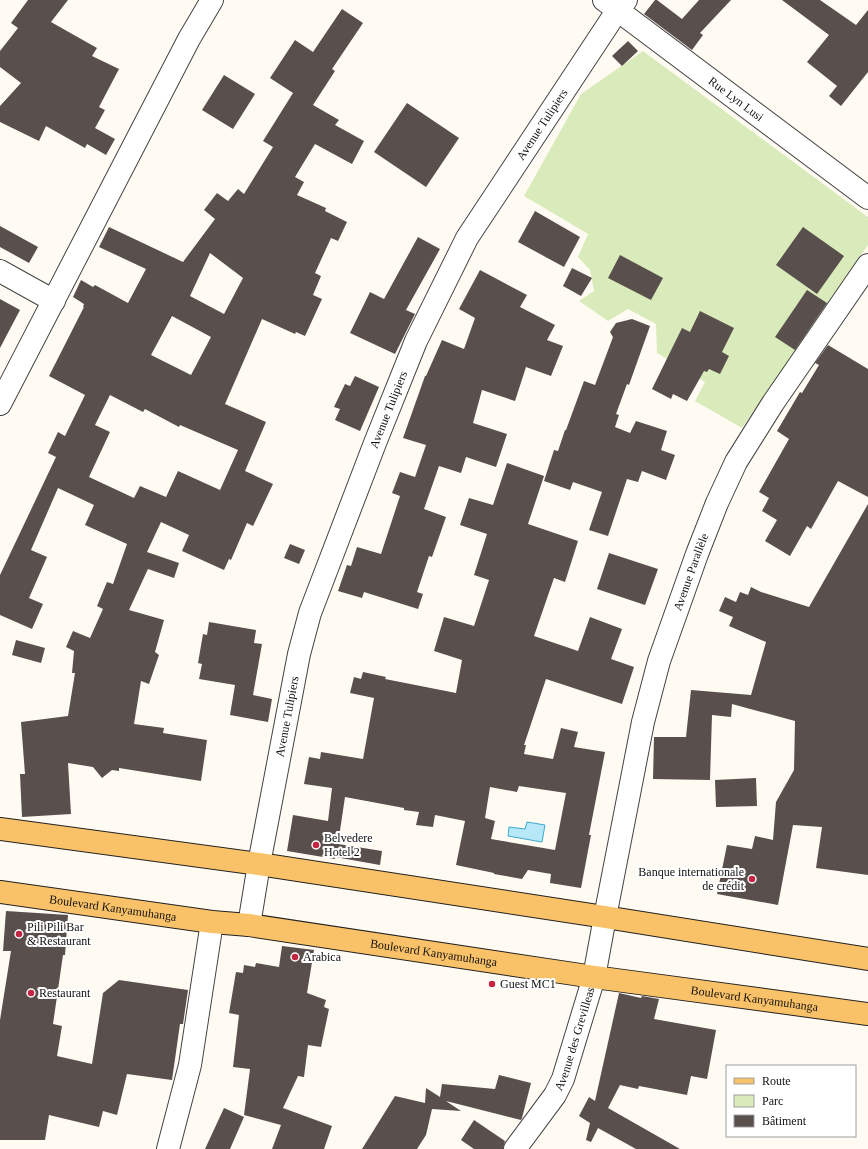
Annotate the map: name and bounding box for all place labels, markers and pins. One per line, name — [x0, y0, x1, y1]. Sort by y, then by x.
place label: Belvedere Hotel 2 — [324, 831, 373, 859]
marker: Belvedere Hotel 2 — [311, 840, 321, 850]
place label: Banque internationale de crédit — [638, 865, 745, 893]
marker: Banque internationale de crédit — [747, 874, 757, 884]
place label: Pili Pili Bar & Restaurant — [27, 920, 91, 948]
marker: Pili Pili Bar & Restaurant — [14, 929, 24, 939]
place label: Arabica — [303, 950, 342, 964]
marker: Arabica — [290, 952, 300, 962]
place label: Guest MC1 — [500, 977, 556, 991]
marker: Guest MC1 — [487, 979, 497, 989]
place label: Restaurant — [39, 986, 91, 1000]
marker: Restaurant — [26, 988, 36, 998]

